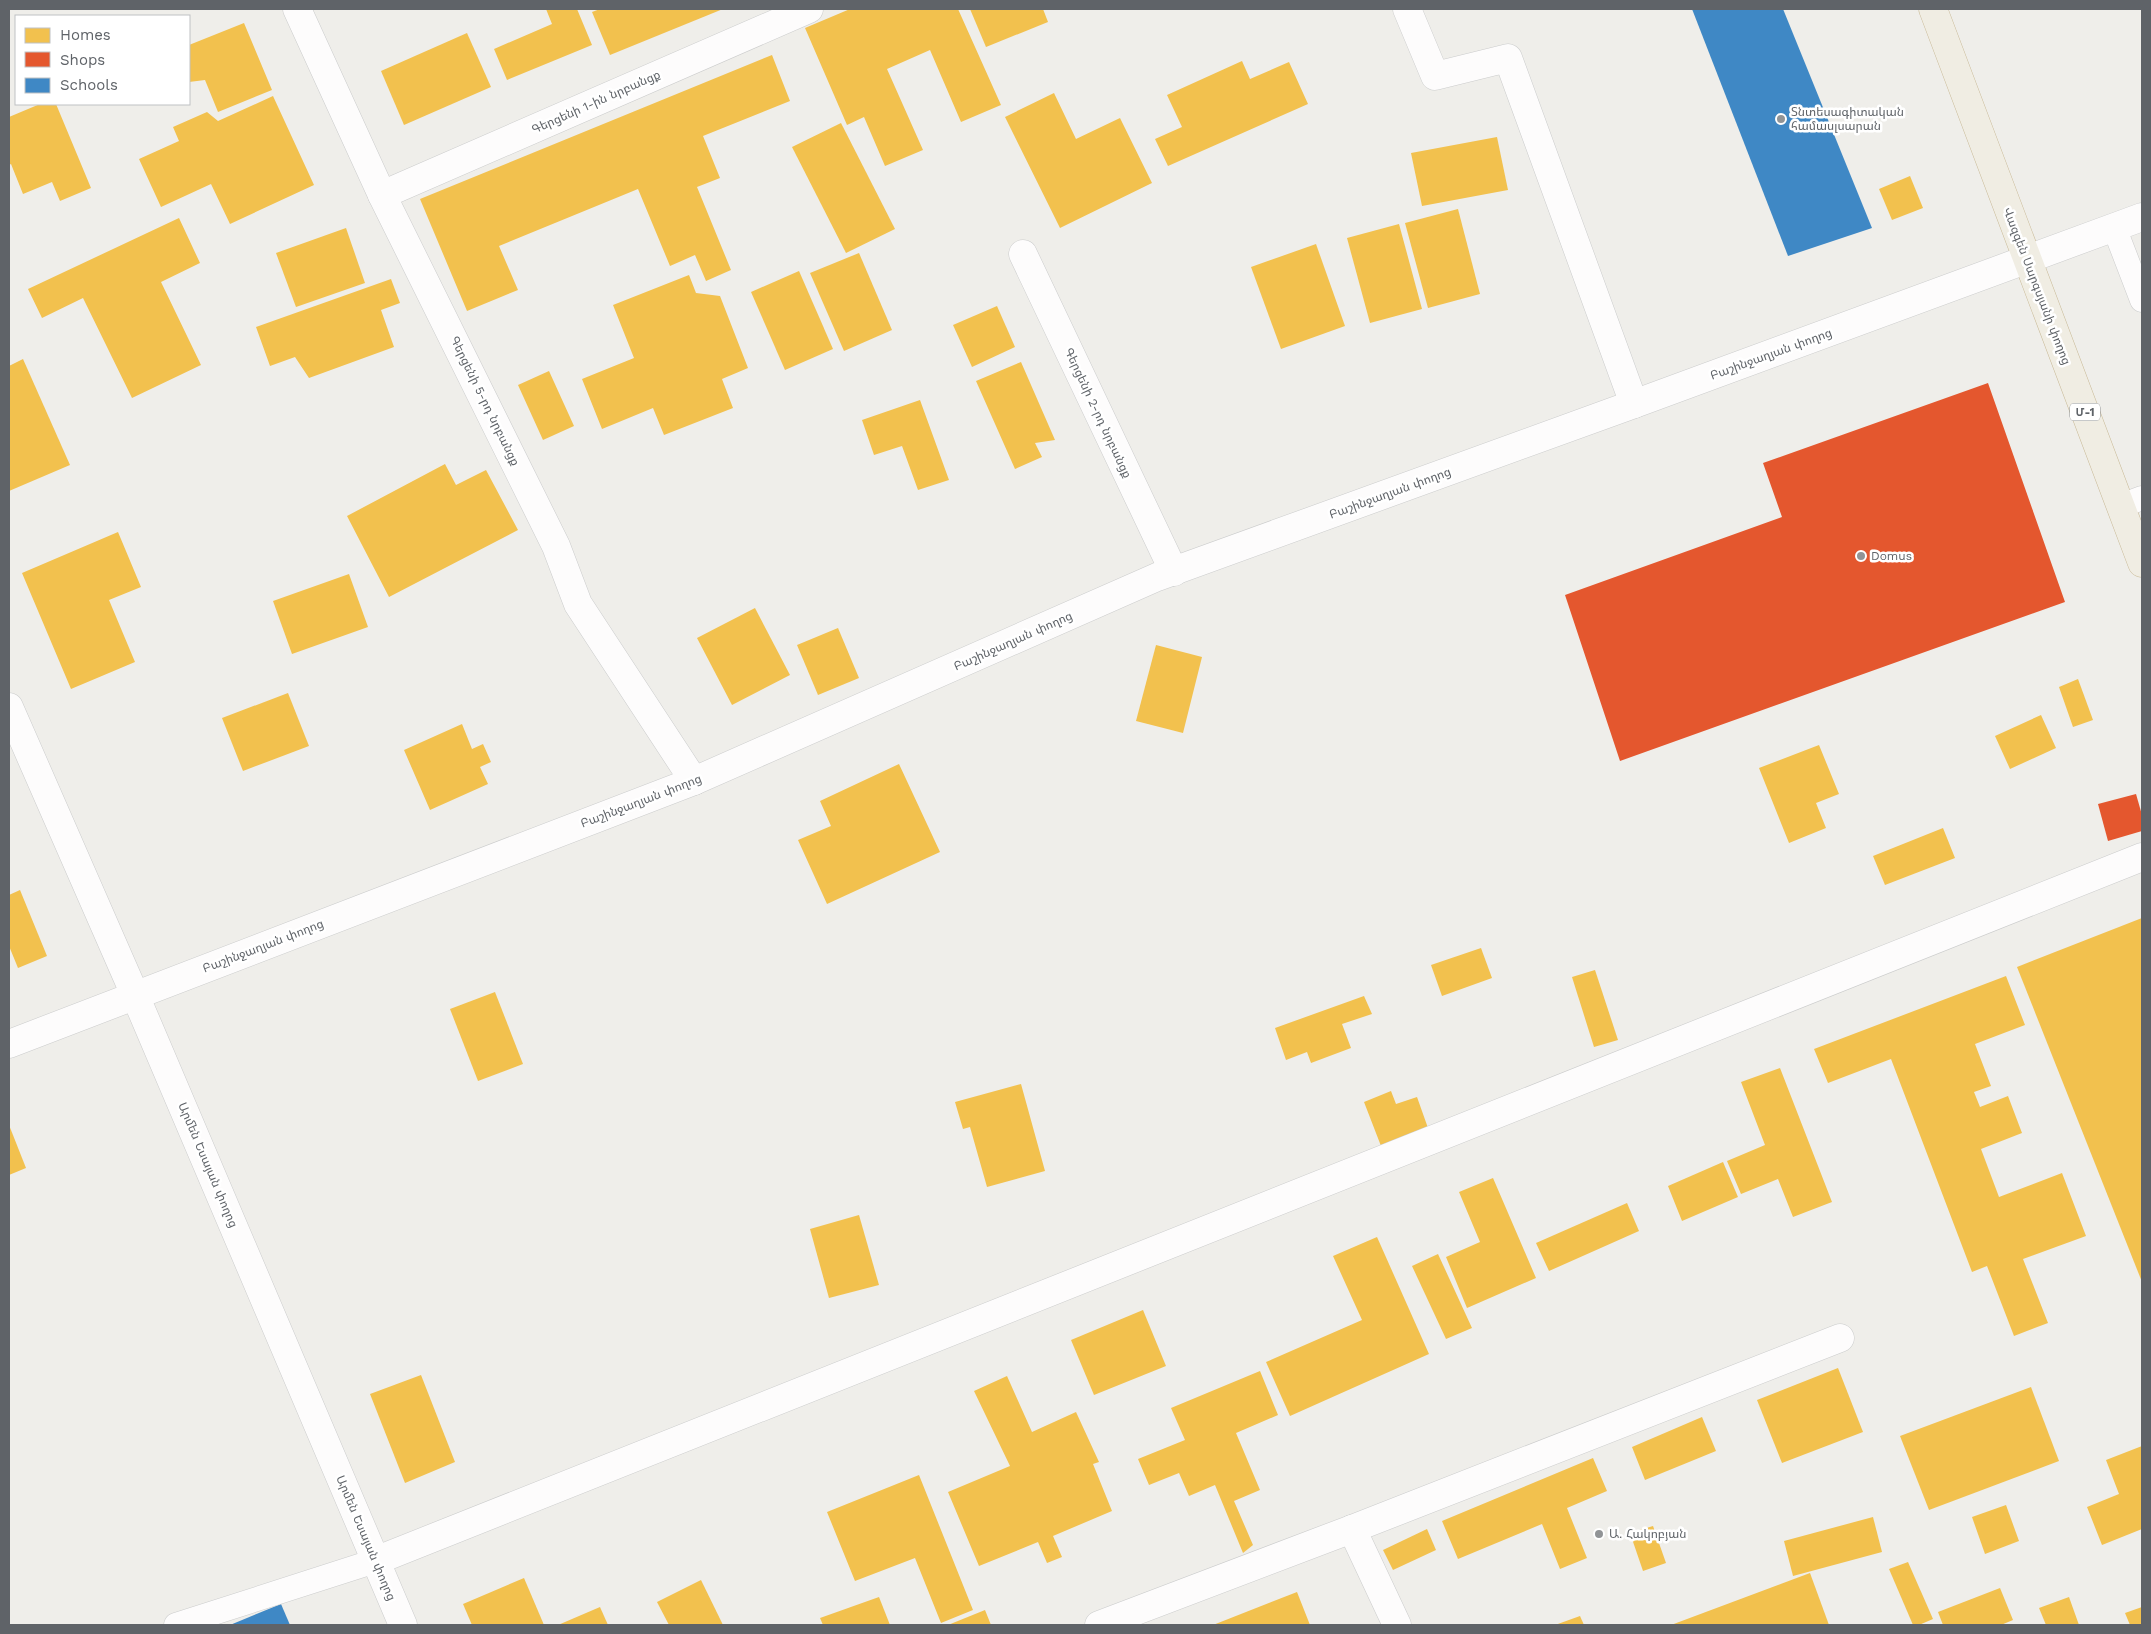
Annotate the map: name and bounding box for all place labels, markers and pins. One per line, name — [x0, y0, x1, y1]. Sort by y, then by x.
place label: Տնտեսագիտական համասլսարան — [1791, 105, 1904, 133]
marker: Տնտեսագիտական համասլսարան — [1775, 113, 1787, 125]
place label: Domus — [1871, 549, 1912, 563]
marker: Domus — [1855, 550, 1867, 562]
place label: Ա. Հակոբյան — [1609, 1527, 1686, 1541]
marker: Ա. Հակոբյան — [1593, 1528, 1605, 1540]

